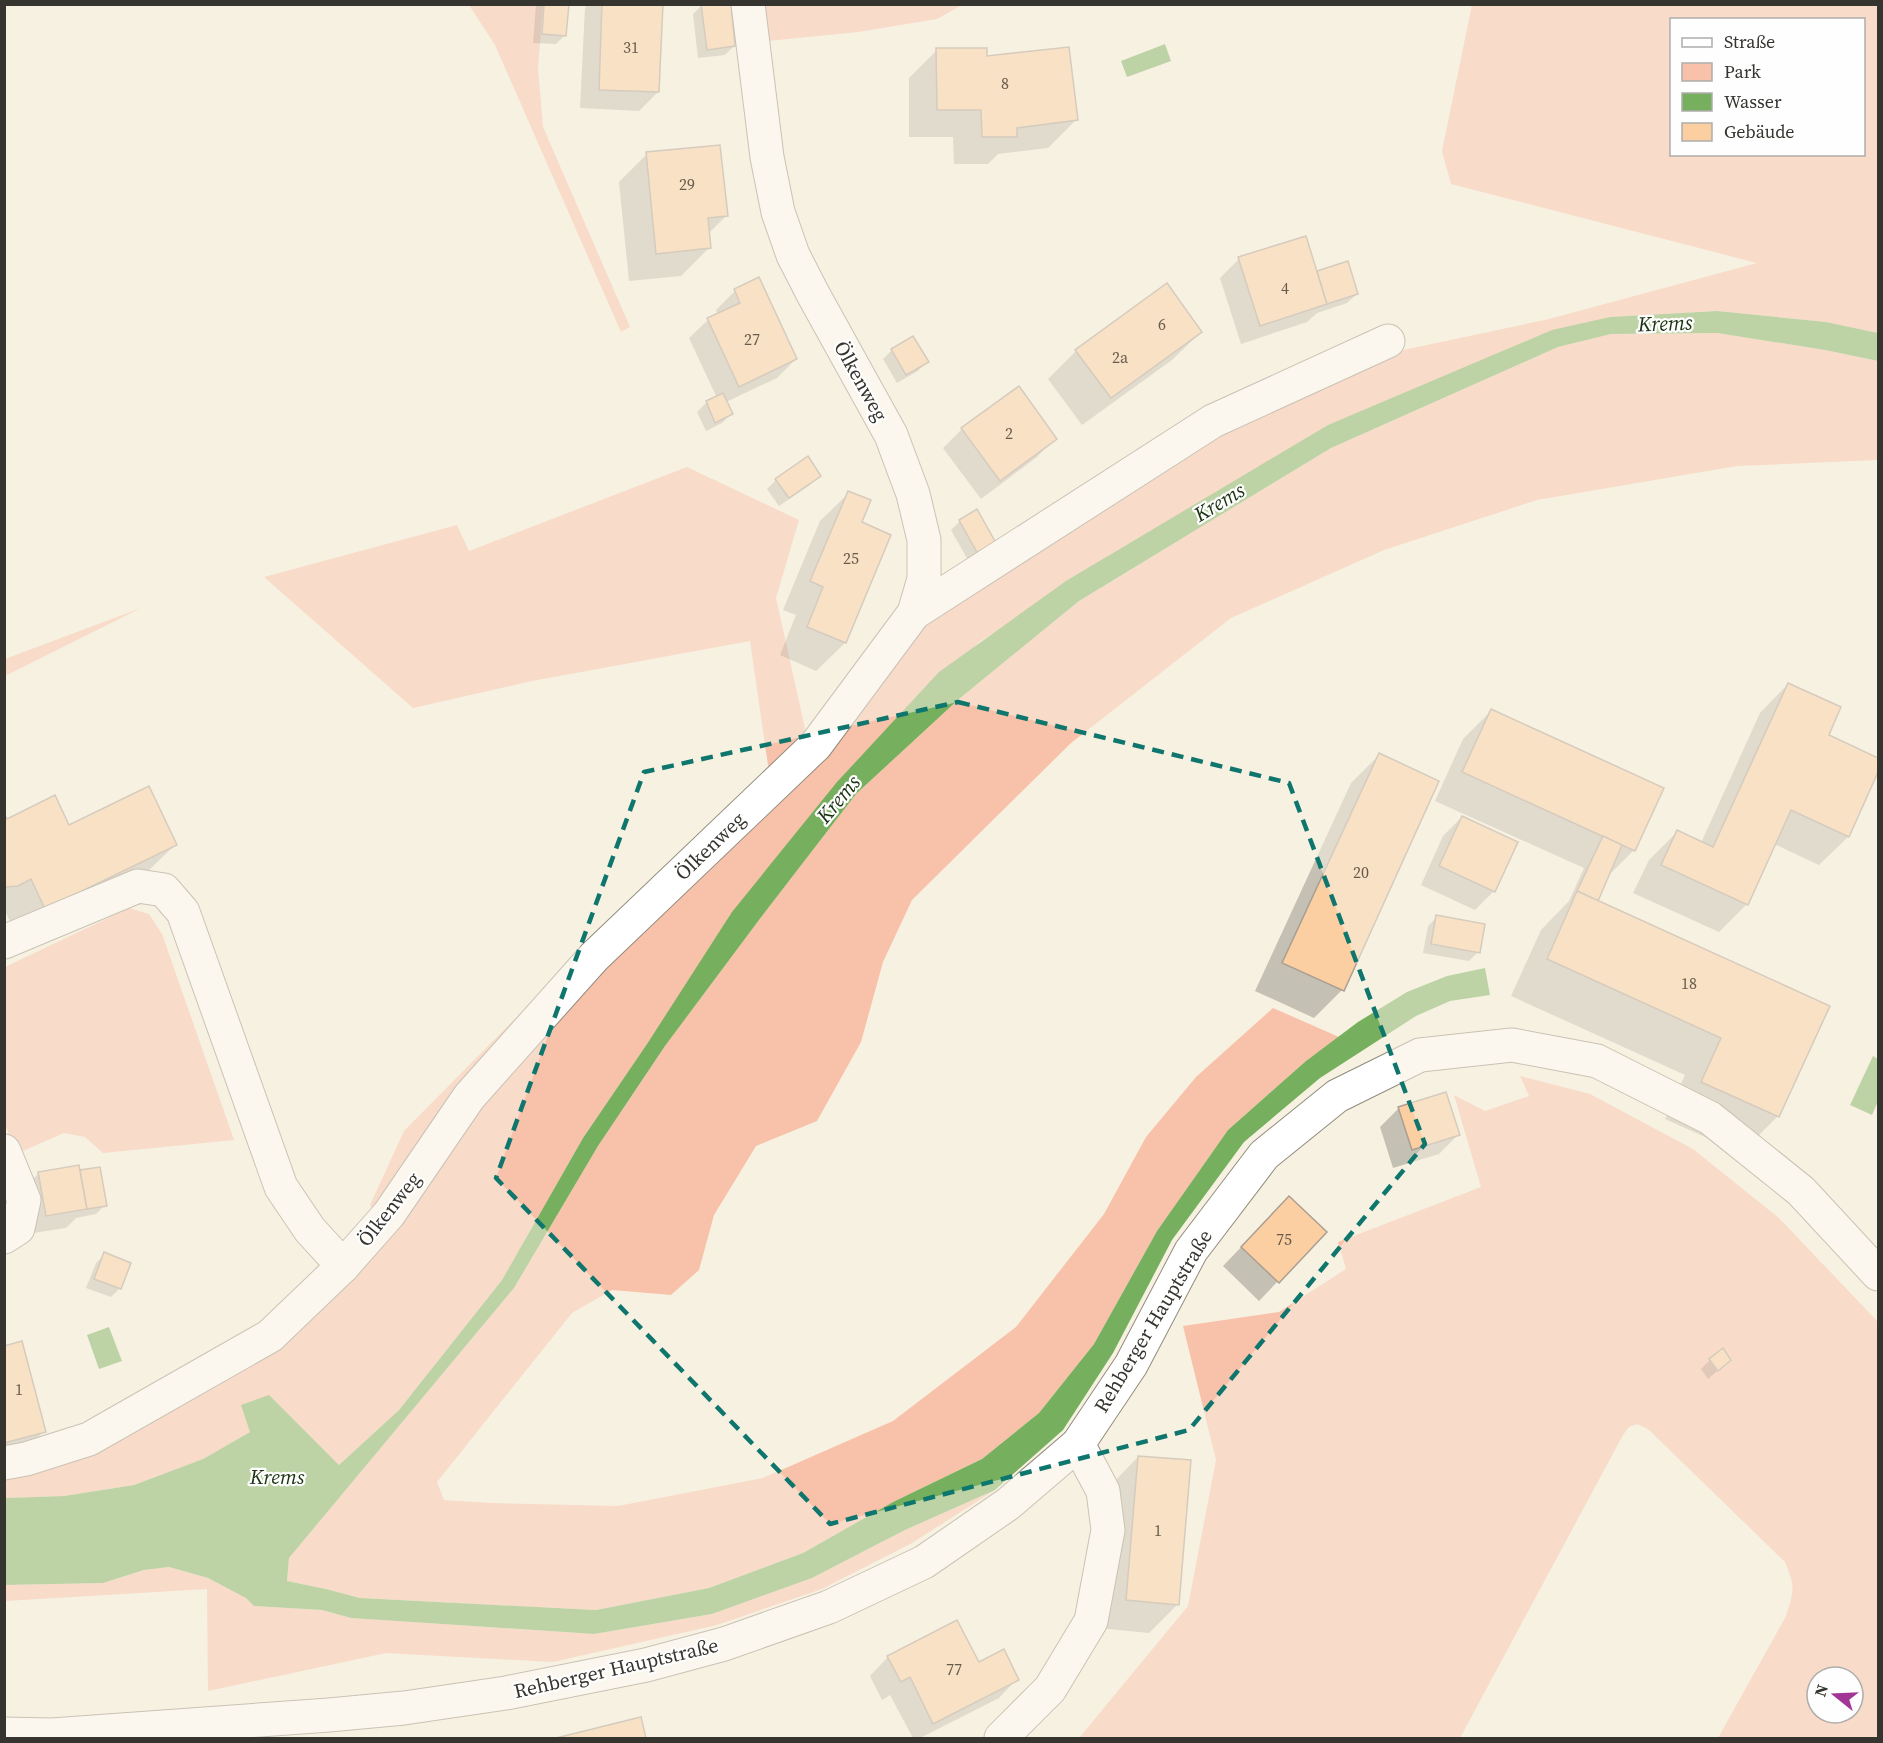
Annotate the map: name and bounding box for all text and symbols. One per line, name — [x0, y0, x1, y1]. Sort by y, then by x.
legend — [1670, 18, 1865, 156]
text: Straße — [1724, 29, 1775, 54]
house number: 31 — [623, 36, 639, 58]
text: Park — [1724, 59, 1761, 84]
house number: 8 — [1001, 72, 1009, 94]
text: Wasser — [1724, 89, 1782, 114]
text: Gebäude — [1724, 119, 1795, 144]
house number: 29 — [679, 173, 695, 195]
house number: 4 — [1281, 277, 1289, 299]
water label: Krems — [1636, 308, 1693, 338]
house number: 6 — [1158, 313, 1166, 335]
house number: 27 — [744, 328, 760, 350]
street label: Ölkenweg — [827, 336, 895, 426]
house number: 2a — [1112, 346, 1129, 368]
house number: 2 — [1005, 422, 1013, 444]
water label: Krems — [1187, 475, 1250, 529]
house number: 25 — [843, 547, 859, 569]
water label: Krems — [809, 768, 867, 830]
street label: Ölkenweg — [669, 805, 751, 887]
house number: 20 — [1353, 861, 1369, 883]
house number: 18 — [1681, 972, 1697, 994]
street label: Ölkenweg — [351, 1166, 427, 1252]
street label: Rehberger Hauptstraße — [1087, 1224, 1219, 1418]
house number: 75 — [1276, 1228, 1292, 1250]
house number: 1 — [15, 1378, 23, 1400]
water label: Krems — [249, 1462, 305, 1491]
house number: 1 — [1154, 1519, 1162, 1541]
street label: Rehberger Hauptstraße — [511, 1631, 721, 1705]
house number: 77 — [946, 1658, 962, 1680]
north arrow — [1805, 1665, 1865, 1725]
text: N — [1808, 1681, 1833, 1699]

